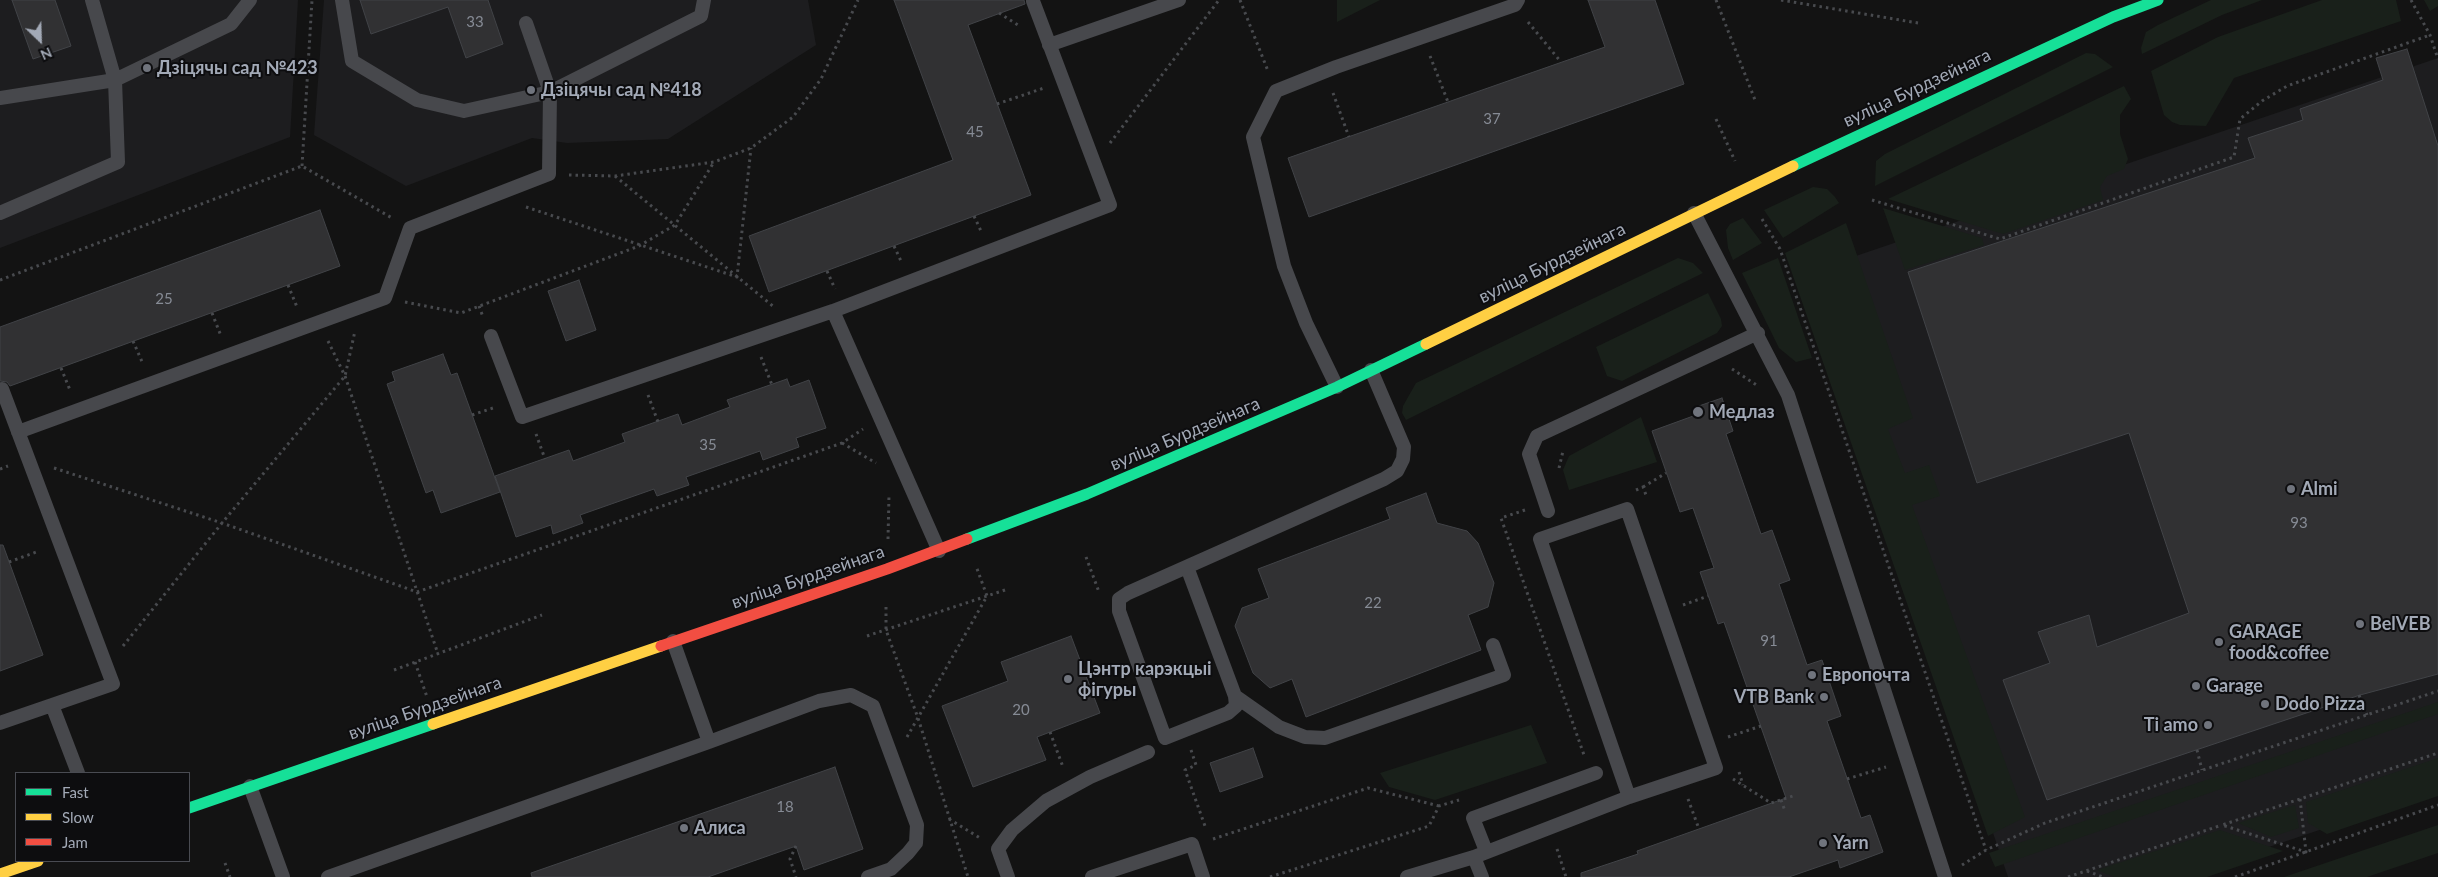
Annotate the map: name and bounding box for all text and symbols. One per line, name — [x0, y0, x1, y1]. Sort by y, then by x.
house number: 33 — [466, 13, 484, 31]
north arrow — [15, 15, 65, 65]
text: N — [38, 44, 55, 64]
street label: вуліца Бурдзейнага — [1840, 44, 1994, 132]
place label: Дзіцячы сад №423 — [157, 57, 318, 79]
marker: Дзіцячы сад №423 — [141, 62, 153, 74]
place label: Дзіцячы сад №418 — [541, 79, 702, 101]
marker: Дзіцячы сад №418 — [525, 84, 537, 96]
house number: 37 — [1483, 110, 1501, 128]
house number: 45 — [966, 123, 984, 141]
street label: вуліца Бурдзейнага — [1475, 218, 1629, 308]
house number: 25 — [155, 290, 173, 308]
street label: вуліца Бурдзейнага — [1107, 393, 1263, 475]
place label: Медлаз — [1709, 401, 1775, 423]
marker: Медлаз — [1691, 405, 1705, 419]
house number: 35 — [699, 436, 717, 454]
place label: Almi — [2301, 478, 2338, 500]
marker: Almi — [2285, 483, 2297, 495]
house number: 93 — [2290, 514, 2308, 532]
street label: вуліца Бурдзейнага — [729, 541, 887, 613]
house number: 22 — [1364, 594, 1382, 612]
place label: BelVEB — [2370, 613, 2430, 635]
marker: BelVEB — [2354, 618, 2366, 630]
place label: GARAGE food&coffee — [2229, 621, 2329, 664]
house number: 91 — [1760, 632, 1778, 650]
marker: GARAGE food&coffee — [2213, 636, 2225, 648]
place label: Цэнтр карэкцыі фігуры — [1078, 658, 1212, 701]
place label: Европочта — [1822, 664, 1910, 686]
marker: Европочта — [1806, 669, 1818, 681]
street label: вуліца Бурдзейнага — [346, 672, 504, 744]
marker: Цэнтр карэкцыі фігуры — [1062, 673, 1074, 685]
place label: Garage — [2206, 675, 2263, 697]
marker: Garage — [2190, 680, 2202, 692]
place label: VTB Bank — [1734, 686, 1814, 708]
marker: VTB Bank — [1818, 691, 1830, 703]
place label: Dodo Pizza — [2275, 693, 2365, 715]
marker: Dodo Pizza — [2259, 698, 2271, 710]
house number: 20 — [1012, 701, 1030, 719]
place label: Ti amo — [2144, 714, 2198, 736]
marker: Ti amo — [2202, 719, 2214, 731]
legend — [15, 772, 190, 862]
text: Fast — [62, 783, 89, 801]
house number: 18 — [776, 798, 794, 816]
text: Slow — [62, 808, 94, 826]
place label: Алиса — [694, 817, 746, 839]
marker: Алиса — [678, 822, 690, 834]
place label: Yarn — [1833, 832, 1869, 854]
text: Jam — [62, 833, 88, 851]
marker: Yarn — [1817, 837, 1829, 849]

